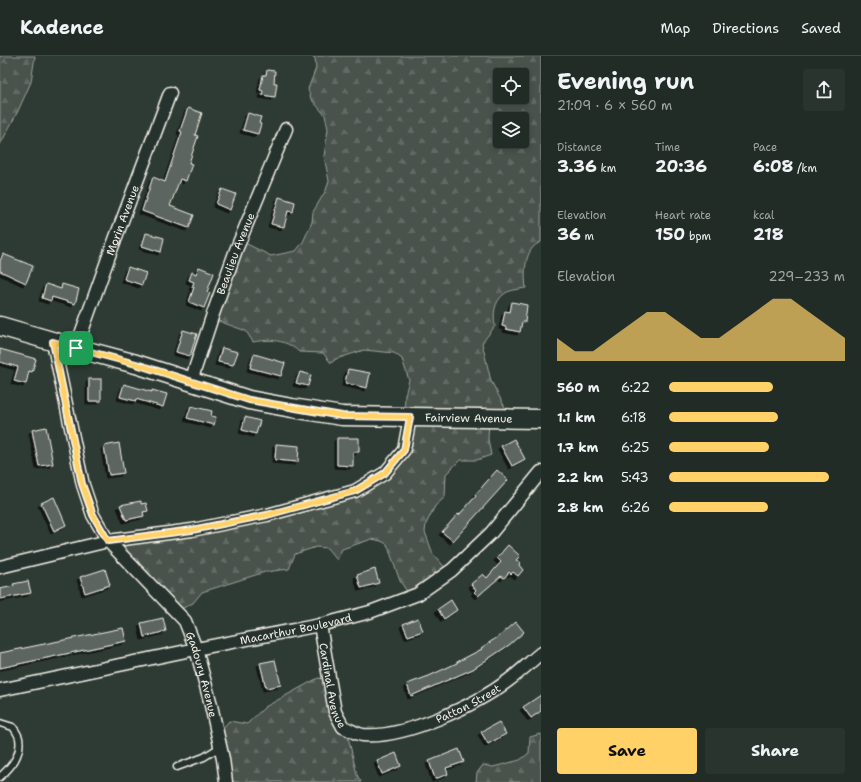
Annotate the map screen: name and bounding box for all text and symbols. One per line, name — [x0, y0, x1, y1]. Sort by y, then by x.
text: Kadence — [20, 15, 104, 40]
text: Map — [661, 19, 691, 37]
text: Directions — [713, 19, 779, 37]
text: Saved — [801, 19, 841, 37]
text: Evening run — [557, 67, 694, 96]
map controls — [493, 68, 529, 148]
button: locate — [493, 68, 529, 104]
button: share — [803, 69, 845, 111]
text: 21:09 · 6 × 560 m — [557, 97, 672, 114]
button: layers — [493, 112, 529, 148]
text: Distance — [557, 140, 602, 155]
text: Time — [655, 140, 680, 155]
text: Pace — [753, 140, 777, 155]
text: 3.36 — [557, 155, 597, 177]
text: 20:36 — [655, 155, 707, 177]
text: 6:08 — [753, 155, 794, 177]
text: km — [597, 161, 616, 176]
text: /km — [794, 161, 817, 176]
street label: Morin Avenue — [103, 183, 143, 258]
text: Elevation — [557, 208, 606, 223]
text: Heart rate — [655, 208, 711, 223]
text: kcal — [753, 208, 774, 223]
street label: Beaulieu Avenue — [214, 210, 259, 297]
text: 36 — [557, 223, 581, 245]
text: 150 — [655, 223, 685, 245]
text: 218 — [753, 223, 784, 245]
text: m — [581, 229, 594, 244]
text: bpm — [685, 229, 711, 244]
text: Elevation — [557, 268, 615, 285]
text: 229–233 m — [768, 268, 845, 285]
pin — [59, 331, 93, 365]
icon: arrive — [65, 337, 87, 359]
text: 560 m — [557, 379, 600, 396]
text: 6:22 — [621, 379, 650, 396]
text: 1.1 km — [557, 409, 595, 426]
text: 6:18 — [621, 409, 647, 426]
street label: Fairview Avenue — [425, 410, 513, 427]
text: 1.7 km — [557, 439, 598, 456]
text: 6:25 — [621, 439, 649, 456]
text: 2.2 km — [557, 469, 603, 486]
text: 5:43 — [621, 469, 649, 486]
text: 2.8 km — [557, 499, 603, 516]
text: 6:26 — [621, 499, 650, 516]
street label: Macarthur Boulevard — [239, 610, 353, 648]
street label: Gadoury Avenue — [182, 629, 220, 719]
street label: Cardinal Avenue — [315, 642, 349, 731]
street label: Patton Street — [434, 681, 504, 727]
button: Save — [557, 728, 697, 774]
button: Share — [705, 728, 845, 774]

